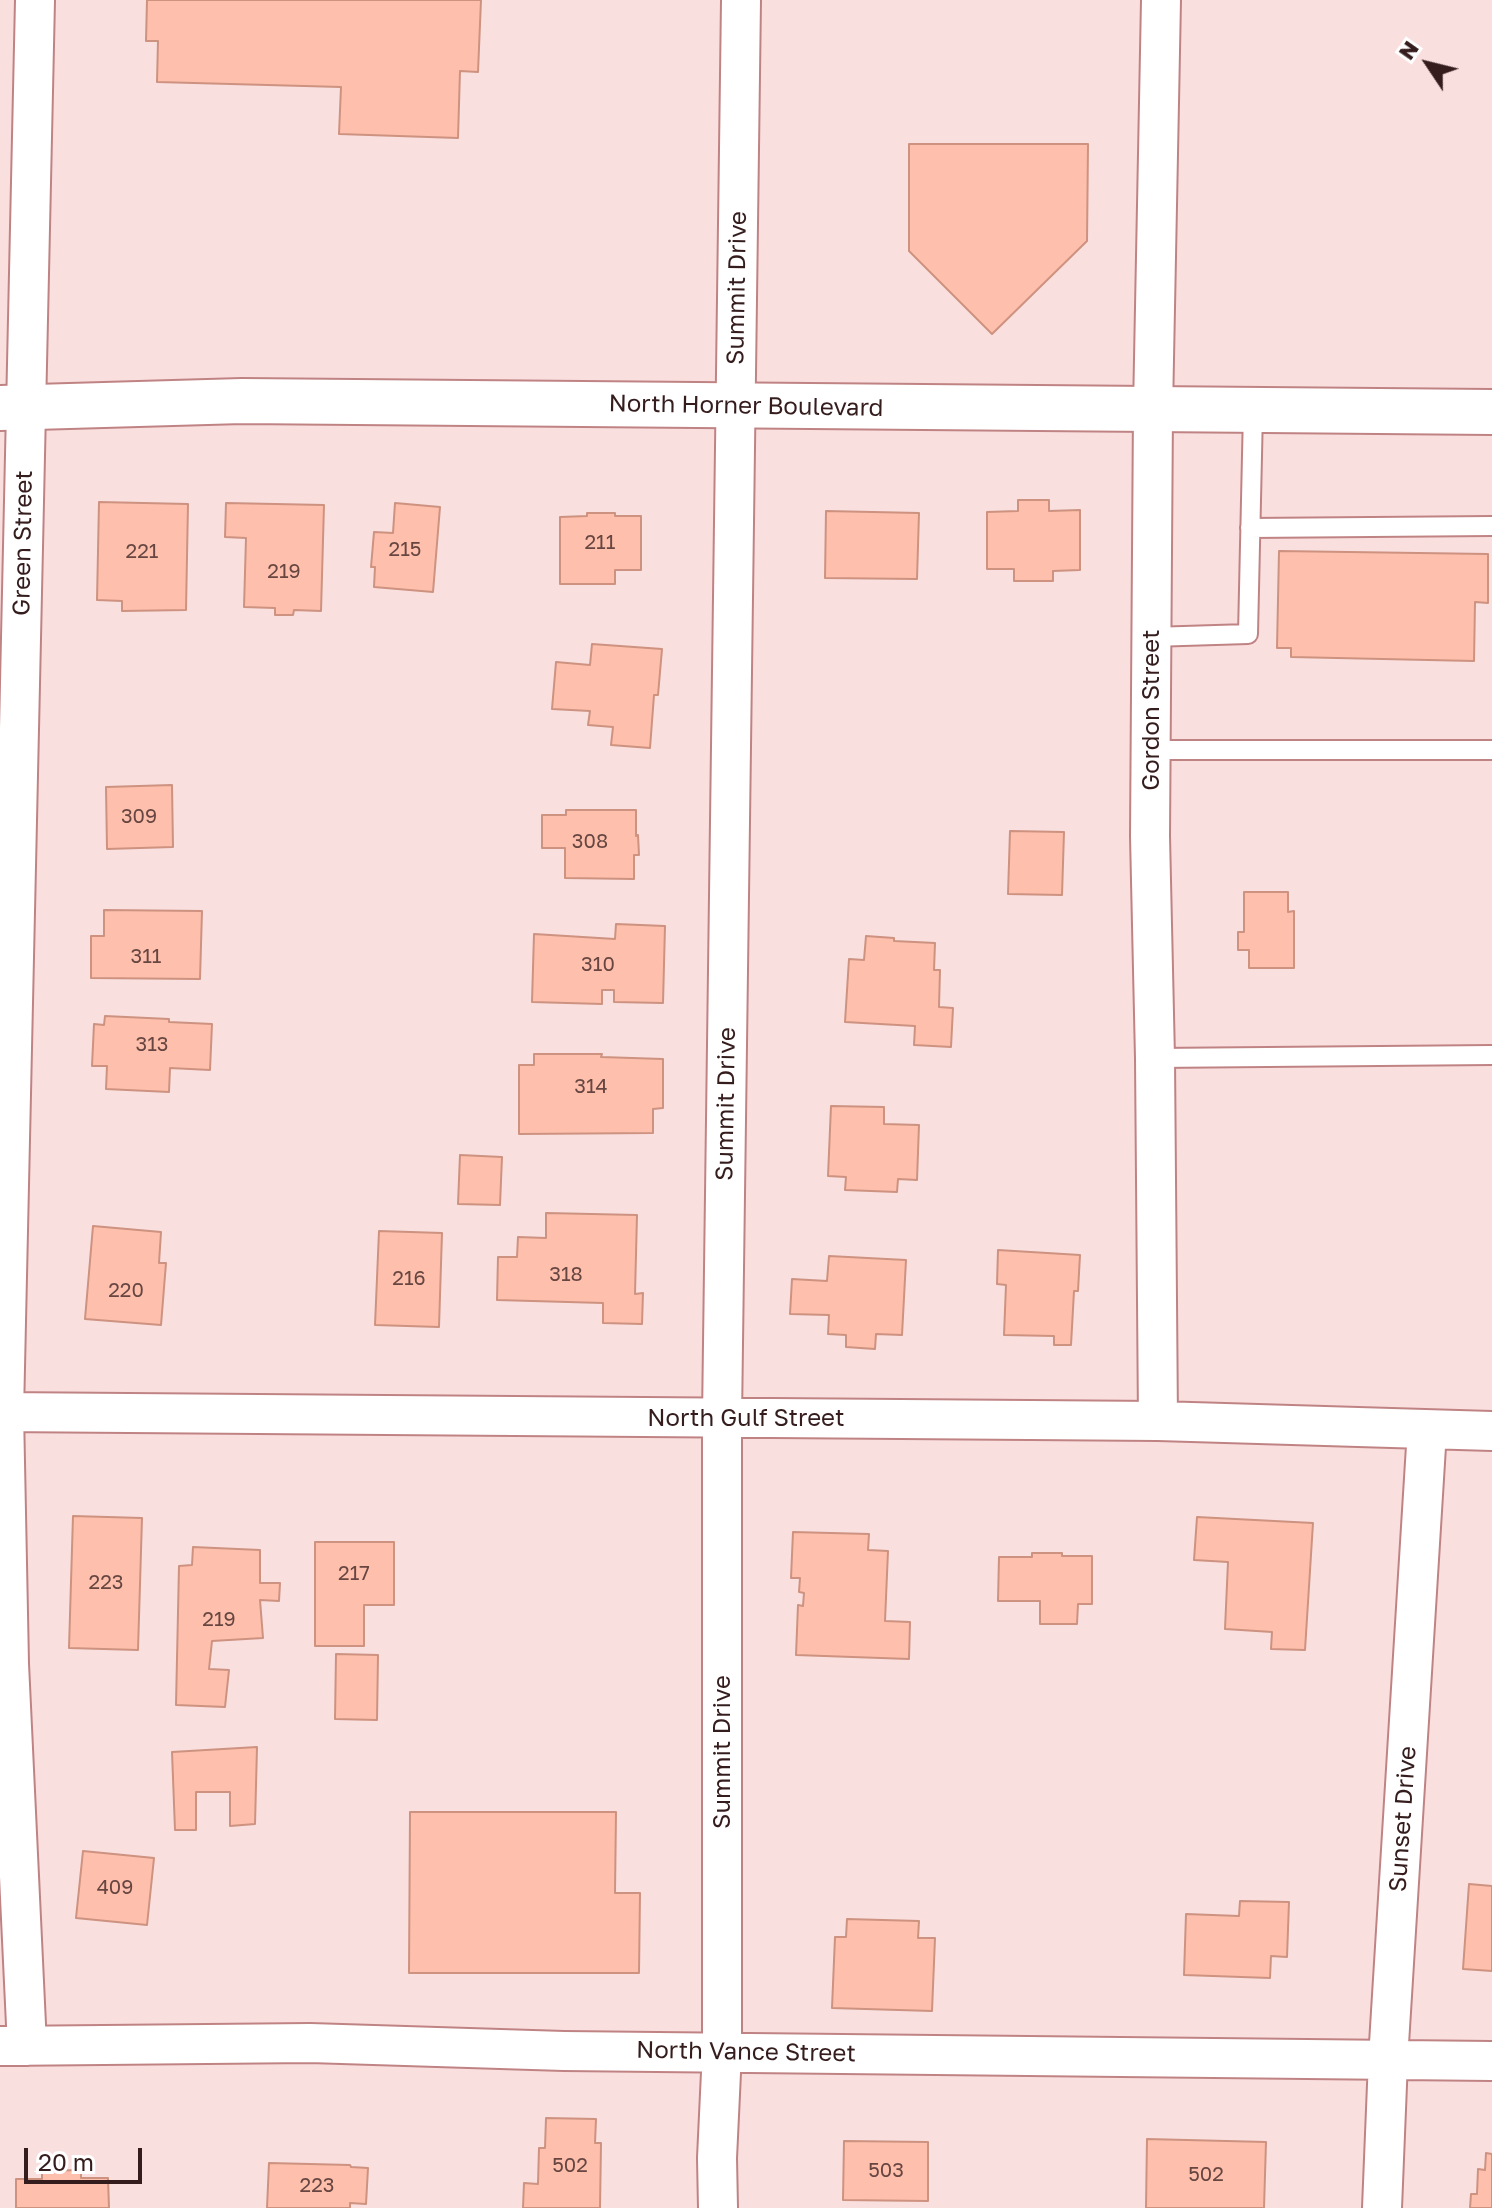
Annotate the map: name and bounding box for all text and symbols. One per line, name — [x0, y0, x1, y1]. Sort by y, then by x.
north arrow — [1388, 24, 1468, 104]
text: N — [1392, 35, 1424, 65]
street label: Summit Drive — [721, 211, 753, 365]
street label: North Horner Boulevard — [608, 389, 884, 423]
street label: Green Street — [7, 470, 39, 616]
house number: 211 — [585, 531, 615, 555]
house number: 215 — [389, 538, 421, 562]
house number: 221 — [126, 540, 158, 564]
house number: 219 — [267, 560, 301, 584]
street label: Gordon Street — [1137, 629, 1165, 791]
house number: 309 — [121, 805, 157, 829]
house number: 308 — [572, 830, 608, 854]
house number: 311 — [130, 945, 162, 969]
house number: 310 — [581, 953, 615, 977]
street label: Summit Drive — [710, 1027, 742, 1181]
house number: 313 — [135, 1033, 169, 1057]
house number: 314 — [574, 1075, 608, 1099]
house number: 318 — [549, 1263, 583, 1287]
house number: 216 — [392, 1267, 426, 1291]
house number: 220 — [108, 1279, 144, 1303]
street label: North Gulf Street — [647, 1404, 845, 1432]
house number: 217 — [338, 1562, 370, 1586]
house number: 223 — [89, 1571, 123, 1595]
house number: 219 — [202, 1608, 236, 1632]
street label: Summit Drive — [708, 1675, 736, 1829]
street label: Sunset Drive — [1384, 1745, 1422, 1893]
house number: 409 — [97, 1876, 133, 1900]
street label: North Vance Street — [636, 2036, 856, 2068]
scale bar — [28, 2132, 146, 2182]
text: 20 m — [38, 2147, 94, 2176]
house number: 502 — [552, 2154, 588, 2178]
house number: 503 — [868, 2159, 904, 2183]
house number: 502 — [1188, 2163, 1224, 2187]
house number: 223 — [300, 2174, 334, 2198]

